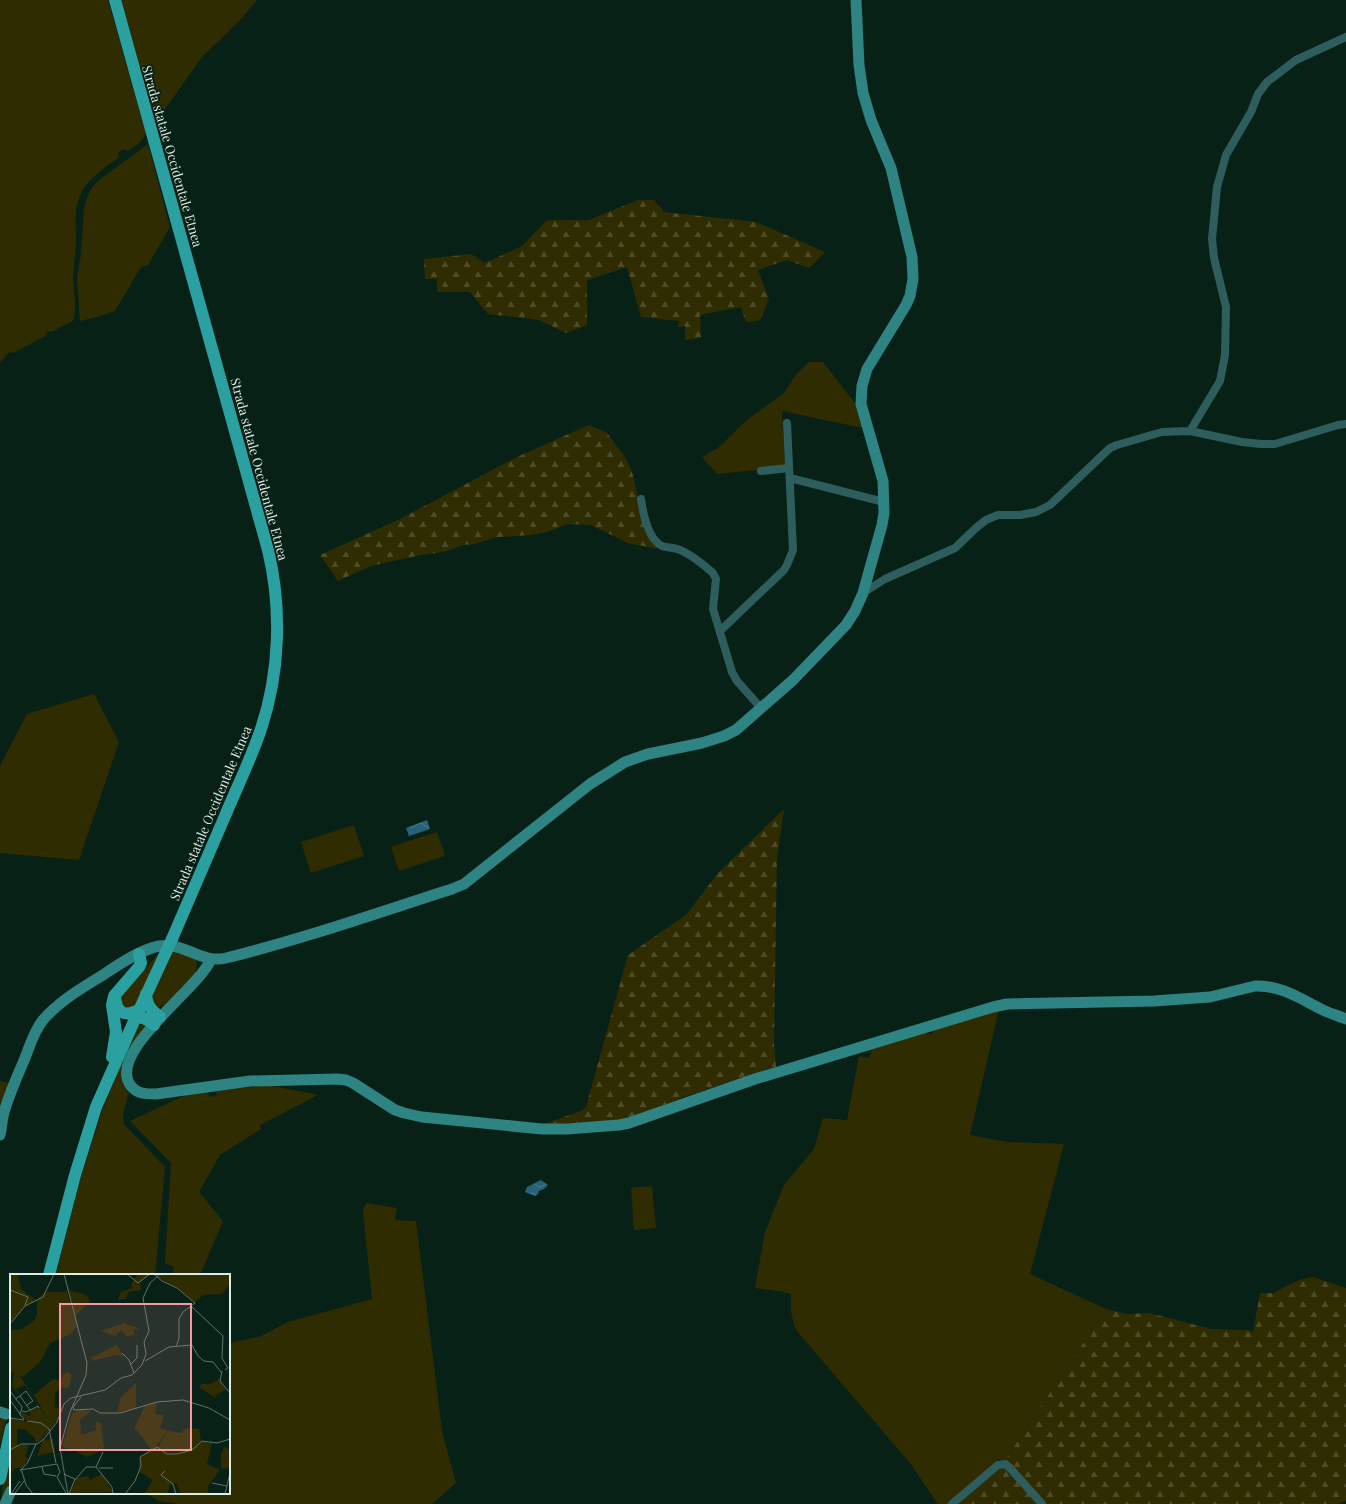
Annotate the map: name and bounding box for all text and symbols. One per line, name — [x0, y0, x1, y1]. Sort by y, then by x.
street label: Strada statale Occidentale Etnea — [139, 63, 207, 249]
street label: Strada statale Occidentale Etnea — [227, 376, 293, 563]
street label: Strada statale Occidentale Etnea — [165, 723, 255, 903]
inset map — [10, 1274, 230, 1494]

